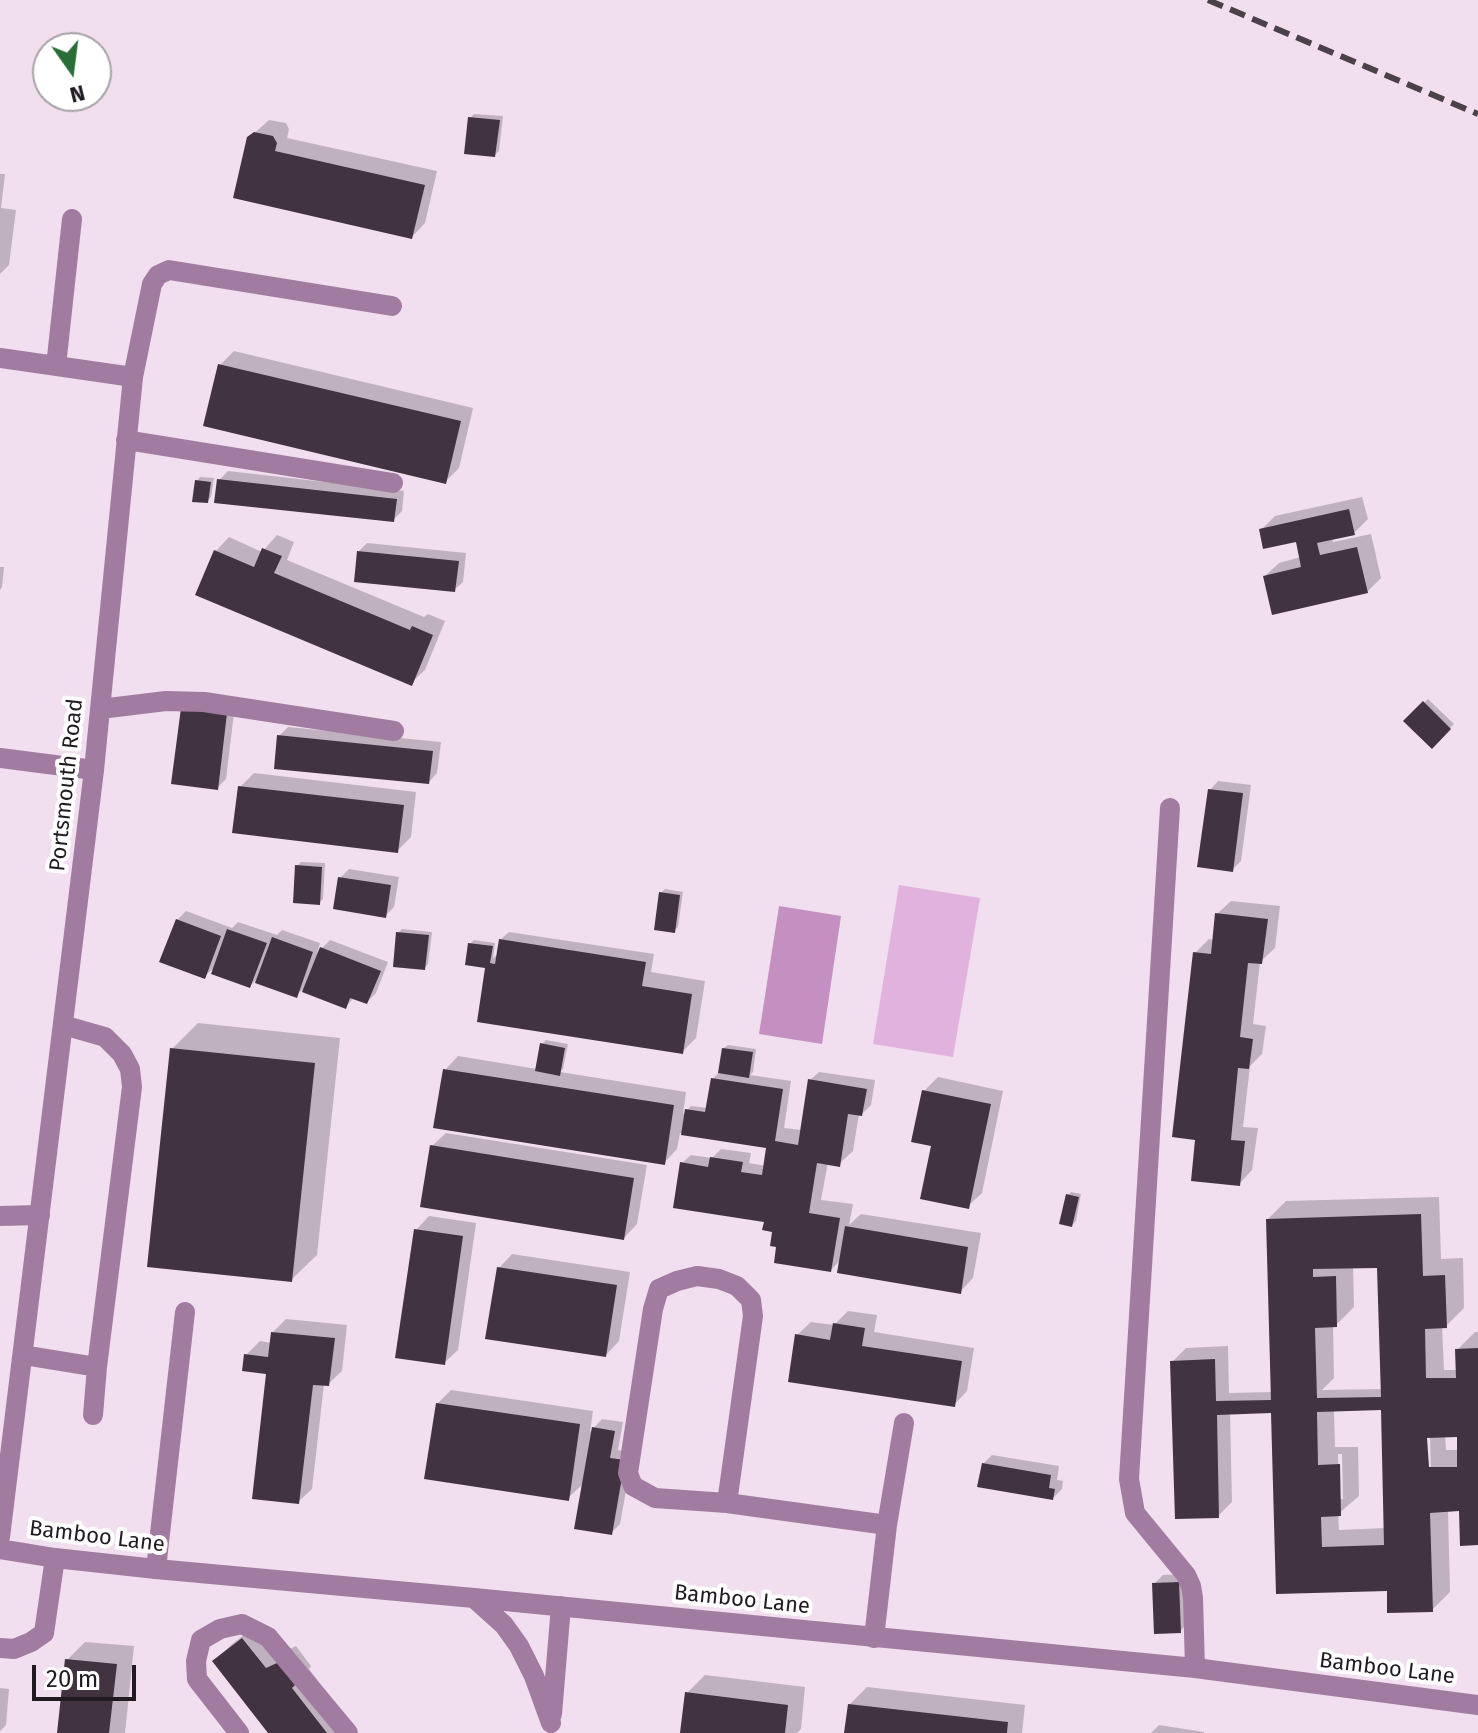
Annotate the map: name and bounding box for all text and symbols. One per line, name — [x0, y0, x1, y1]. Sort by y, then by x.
north arrow — [32, 32, 112, 112]
text: N — [67, 79, 88, 109]
street label: Portsmouth Road — [45, 697, 89, 873]
street label: Bamboo Lane — [28, 1516, 166, 1558]
street label: Bamboo Lane — [673, 1580, 811, 1620]
street label: Bamboo Lane — [1318, 1648, 1456, 1690]
scale bar — [36, 1649, 140, 1699]
text: 20 m — [46, 1665, 98, 1693]

